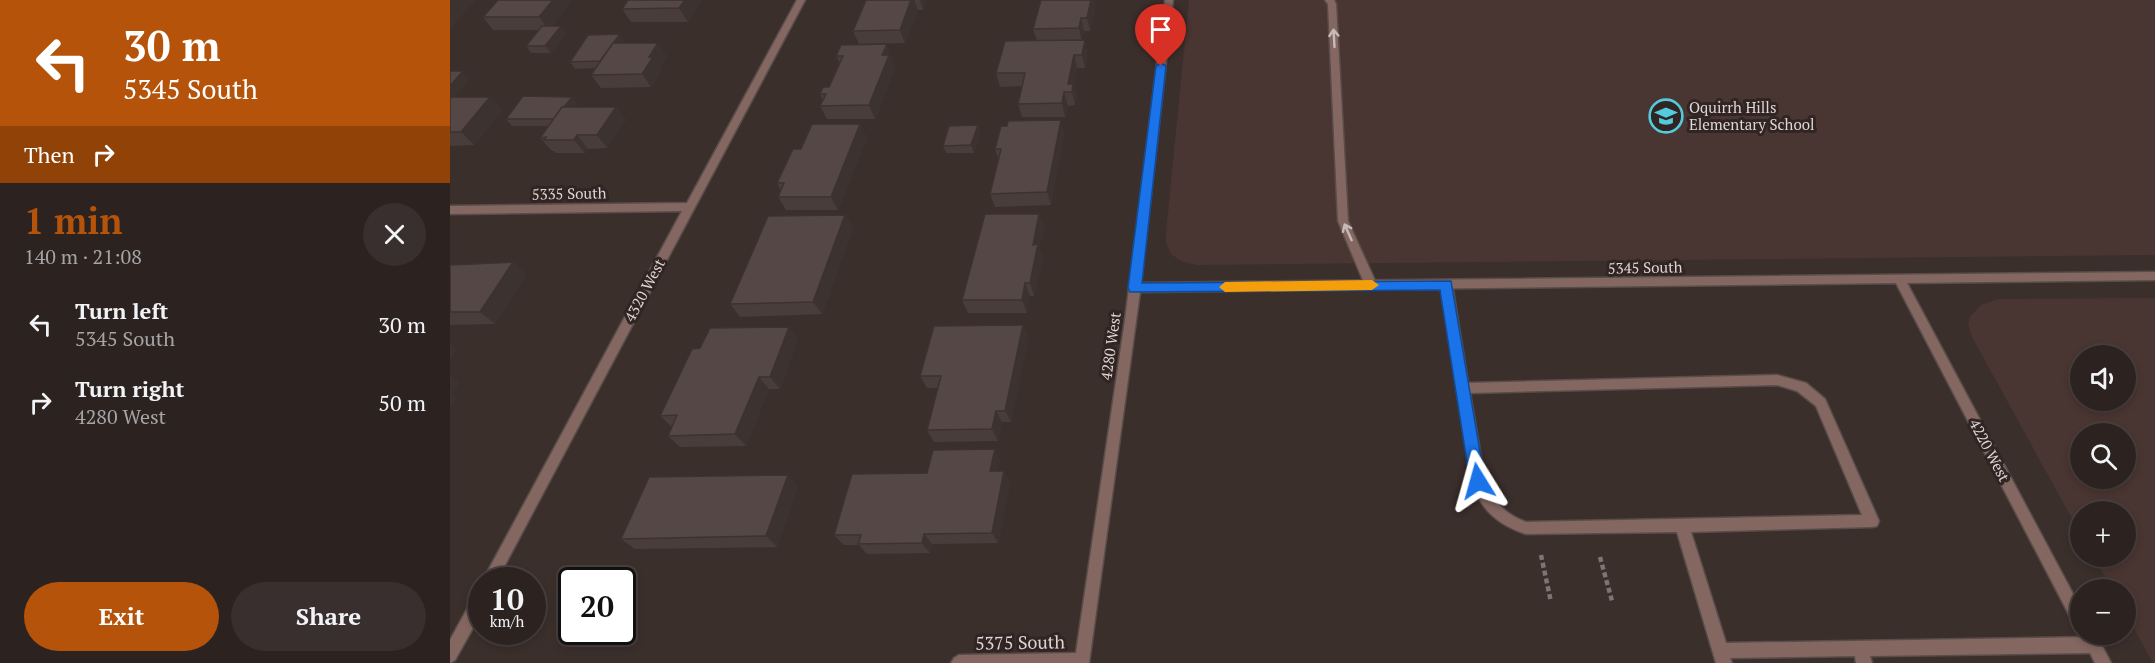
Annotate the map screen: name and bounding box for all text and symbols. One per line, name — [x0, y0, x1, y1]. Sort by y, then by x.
pin — [1135, 4, 1186, 66]
icon: arrive — [1144, 13, 1177, 46]
text: 30 m — [123, 17, 221, 73]
icon: left — [24, 24, 102, 102]
one-way arrow — [1328, 28, 1339, 48]
text: 5345 South — [123, 71, 258, 107]
place label: Oquirrh Hills Elementary School — [1689, 97, 1815, 134]
school or university icon: Oquirrh Hills Elementary School — [1648, 98, 1684, 134]
icon: right — [87, 138, 120, 171]
text: Then — [24, 140, 75, 169]
street label: 5335 South — [531, 182, 607, 204]
text: 1 min — [24, 197, 122, 244]
button: close — [363, 203, 426, 266]
one-way arrow — [1342, 223, 1353, 241]
text: 140 m · 21:08 — [24, 243, 142, 270]
street label: 4320 West — [619, 255, 669, 325]
street label: 5345 South — [1607, 256, 1683, 278]
text: Turn left — [75, 296, 168, 325]
icon: left — [24, 308, 57, 341]
text: 30 m — [378, 310, 426, 339]
street label: 4280 West — [1095, 310, 1125, 381]
text: 5345 South — [75, 325, 175, 352]
map controls — [2070, 345, 2136, 645]
button: sound — [2070, 345, 2136, 411]
text: Turn right — [75, 374, 184, 403]
icon: right — [24, 386, 57, 419]
text: 50 m — [378, 388, 426, 417]
text: 4280 West — [75, 403, 166, 430]
street label: 4220 West — [1965, 415, 2015, 485]
button: search — [2070, 423, 2136, 489]
position arrow — [1446, 449, 1510, 513]
button: + — [2070, 501, 2136, 567]
speed limit sign: 20 — [558, 567, 636, 645]
text: 10 — [490, 579, 524, 619]
button: − — [2070, 579, 2136, 645]
button: Exit — [24, 582, 219, 651]
button: Share — [231, 582, 426, 651]
text: km/h — [490, 611, 524, 631]
street label: 5375 South — [975, 629, 1066, 655]

